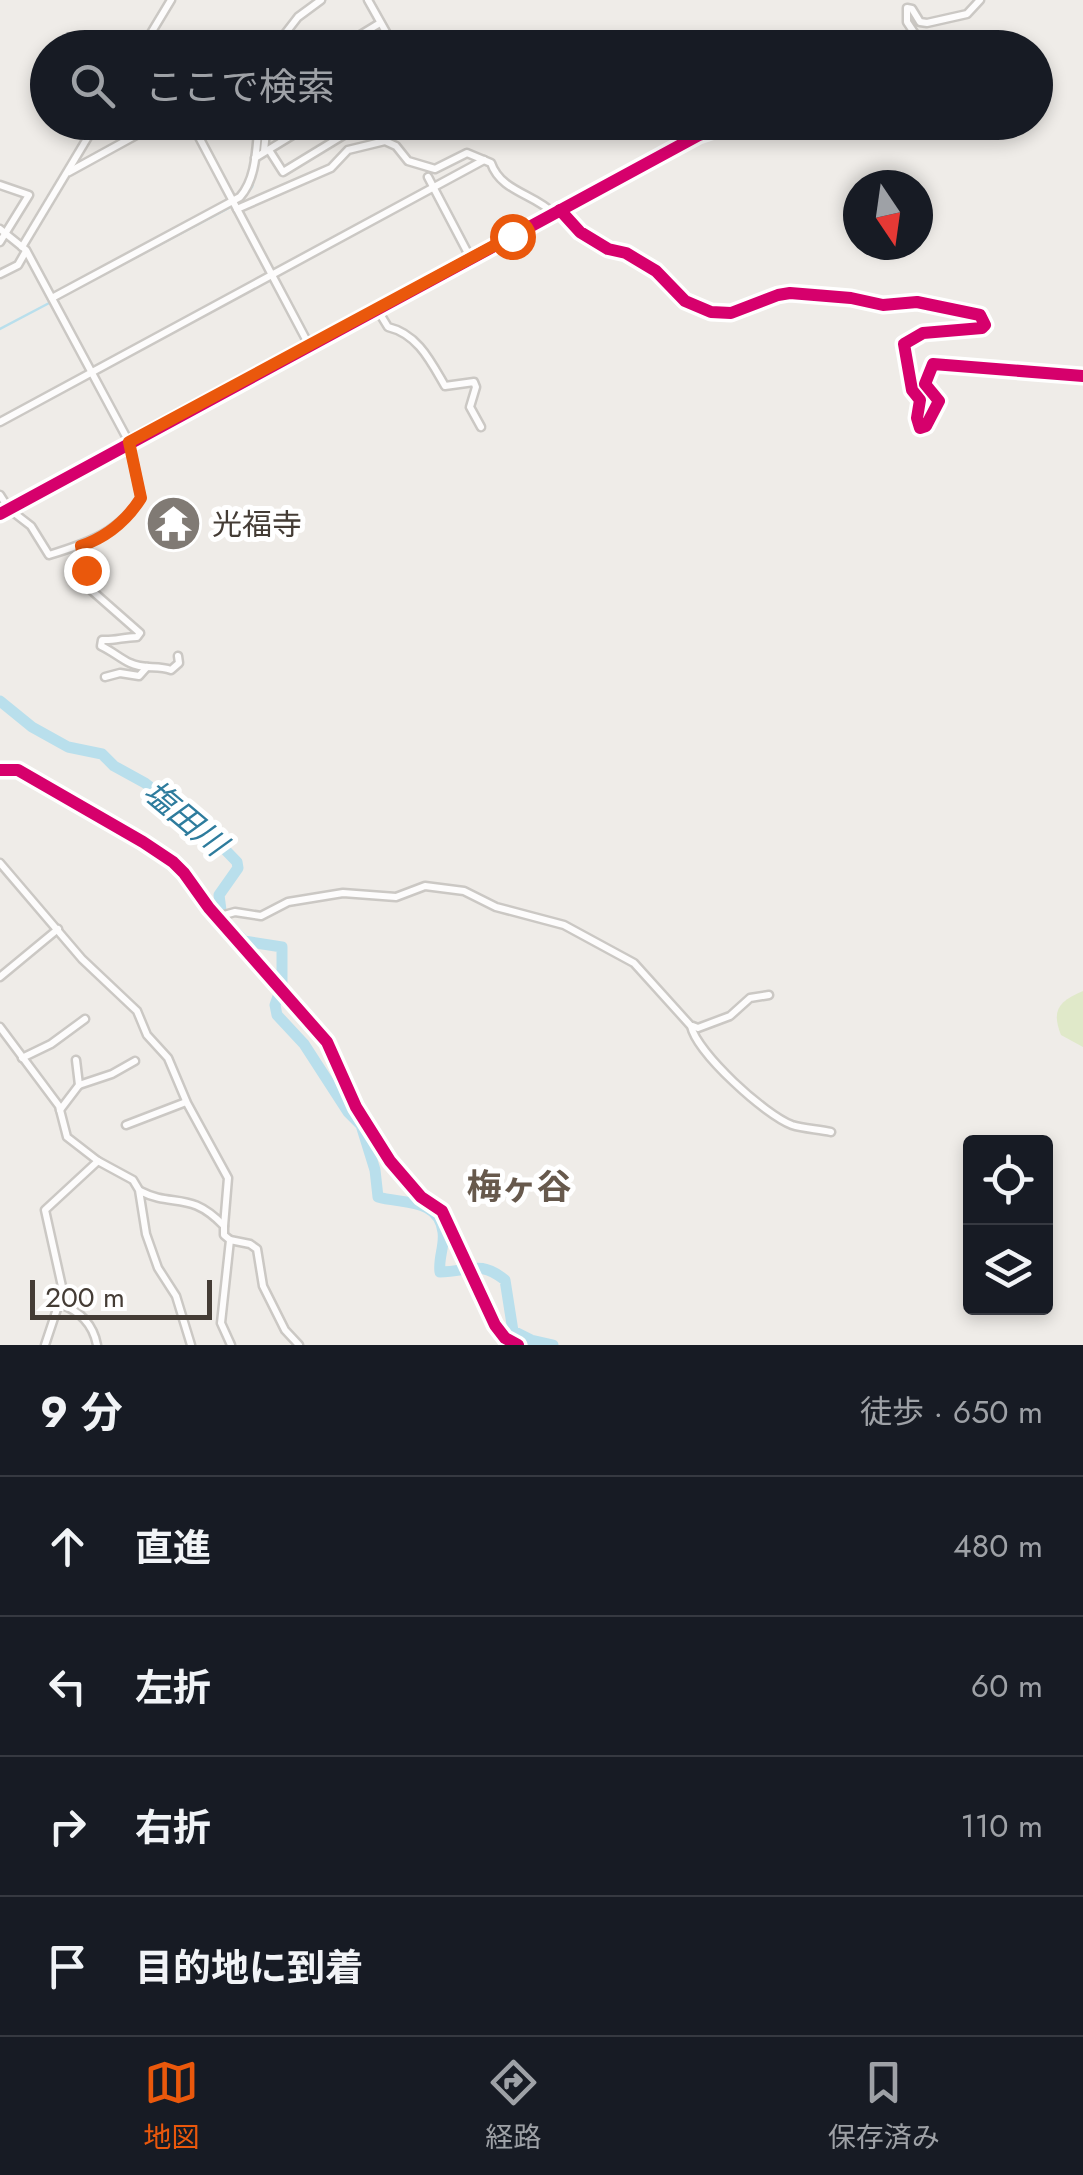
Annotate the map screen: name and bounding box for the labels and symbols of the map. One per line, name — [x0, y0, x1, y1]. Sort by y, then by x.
north arrow — [843, 170, 933, 260]
route start — [490, 214, 536, 260]
temple icon: 光福寺 — [143, 494, 203, 554]
place label: 光福寺 — [212, 503, 302, 546]
route end — [64, 548, 110, 594]
water label: 塩田川 — [133, 770, 239, 868]
district label: 梅ヶ谷 — [466, 1162, 572, 1212]
scale bar — [30, 1275, 212, 1320]

